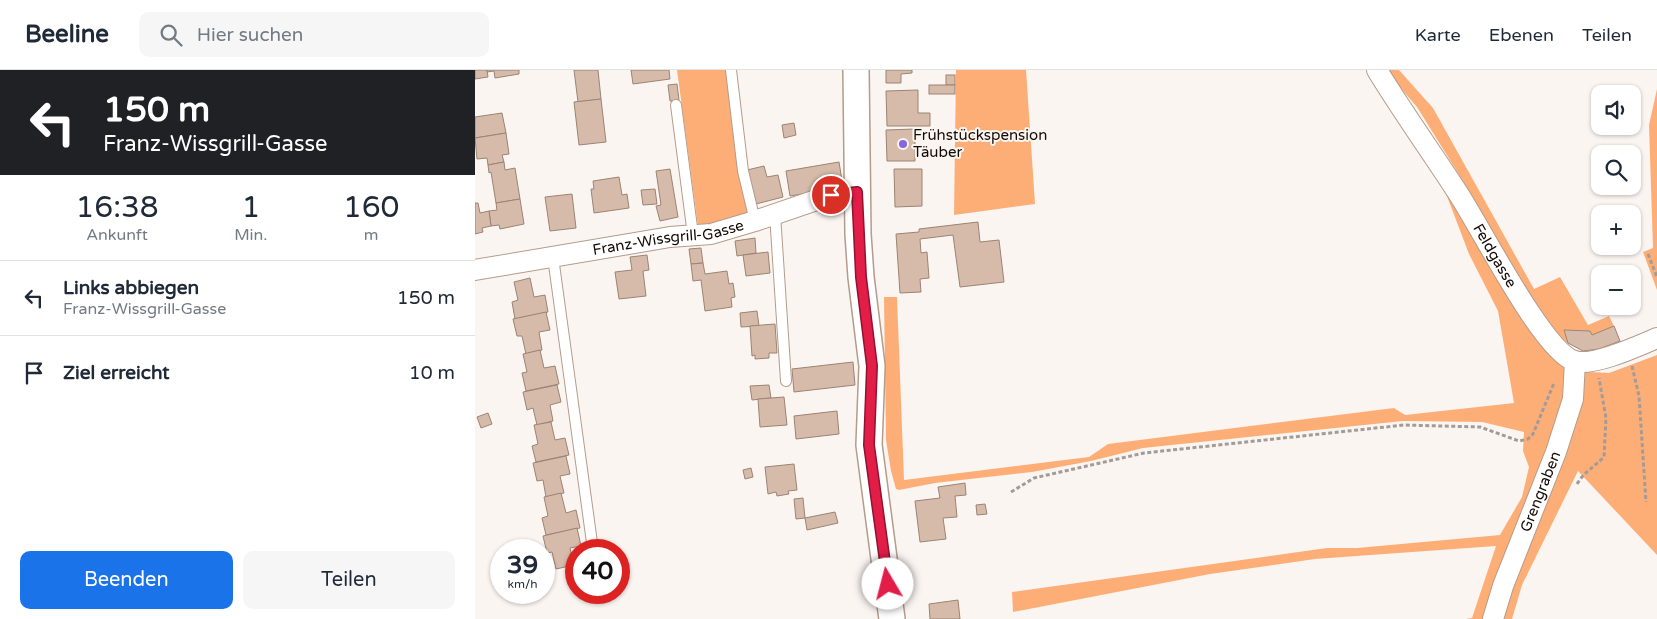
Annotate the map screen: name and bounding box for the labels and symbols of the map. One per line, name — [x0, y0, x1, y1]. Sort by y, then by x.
place label: Frühstückspension Täuber — [913, 126, 1047, 161]
marker: Frühstückspension Täuber — [897, 138, 909, 150]
pin — [810, 174, 852, 216]
street label: Franz-Wissgrill-Gasse — [591, 216, 746, 259]
street label: Feldgasse — [1469, 220, 1521, 291]
street label: Grengraben — [1516, 449, 1564, 535]
speed limit sign: 40 — [565, 539, 630, 604]
position arrow — [861, 557, 913, 609]

